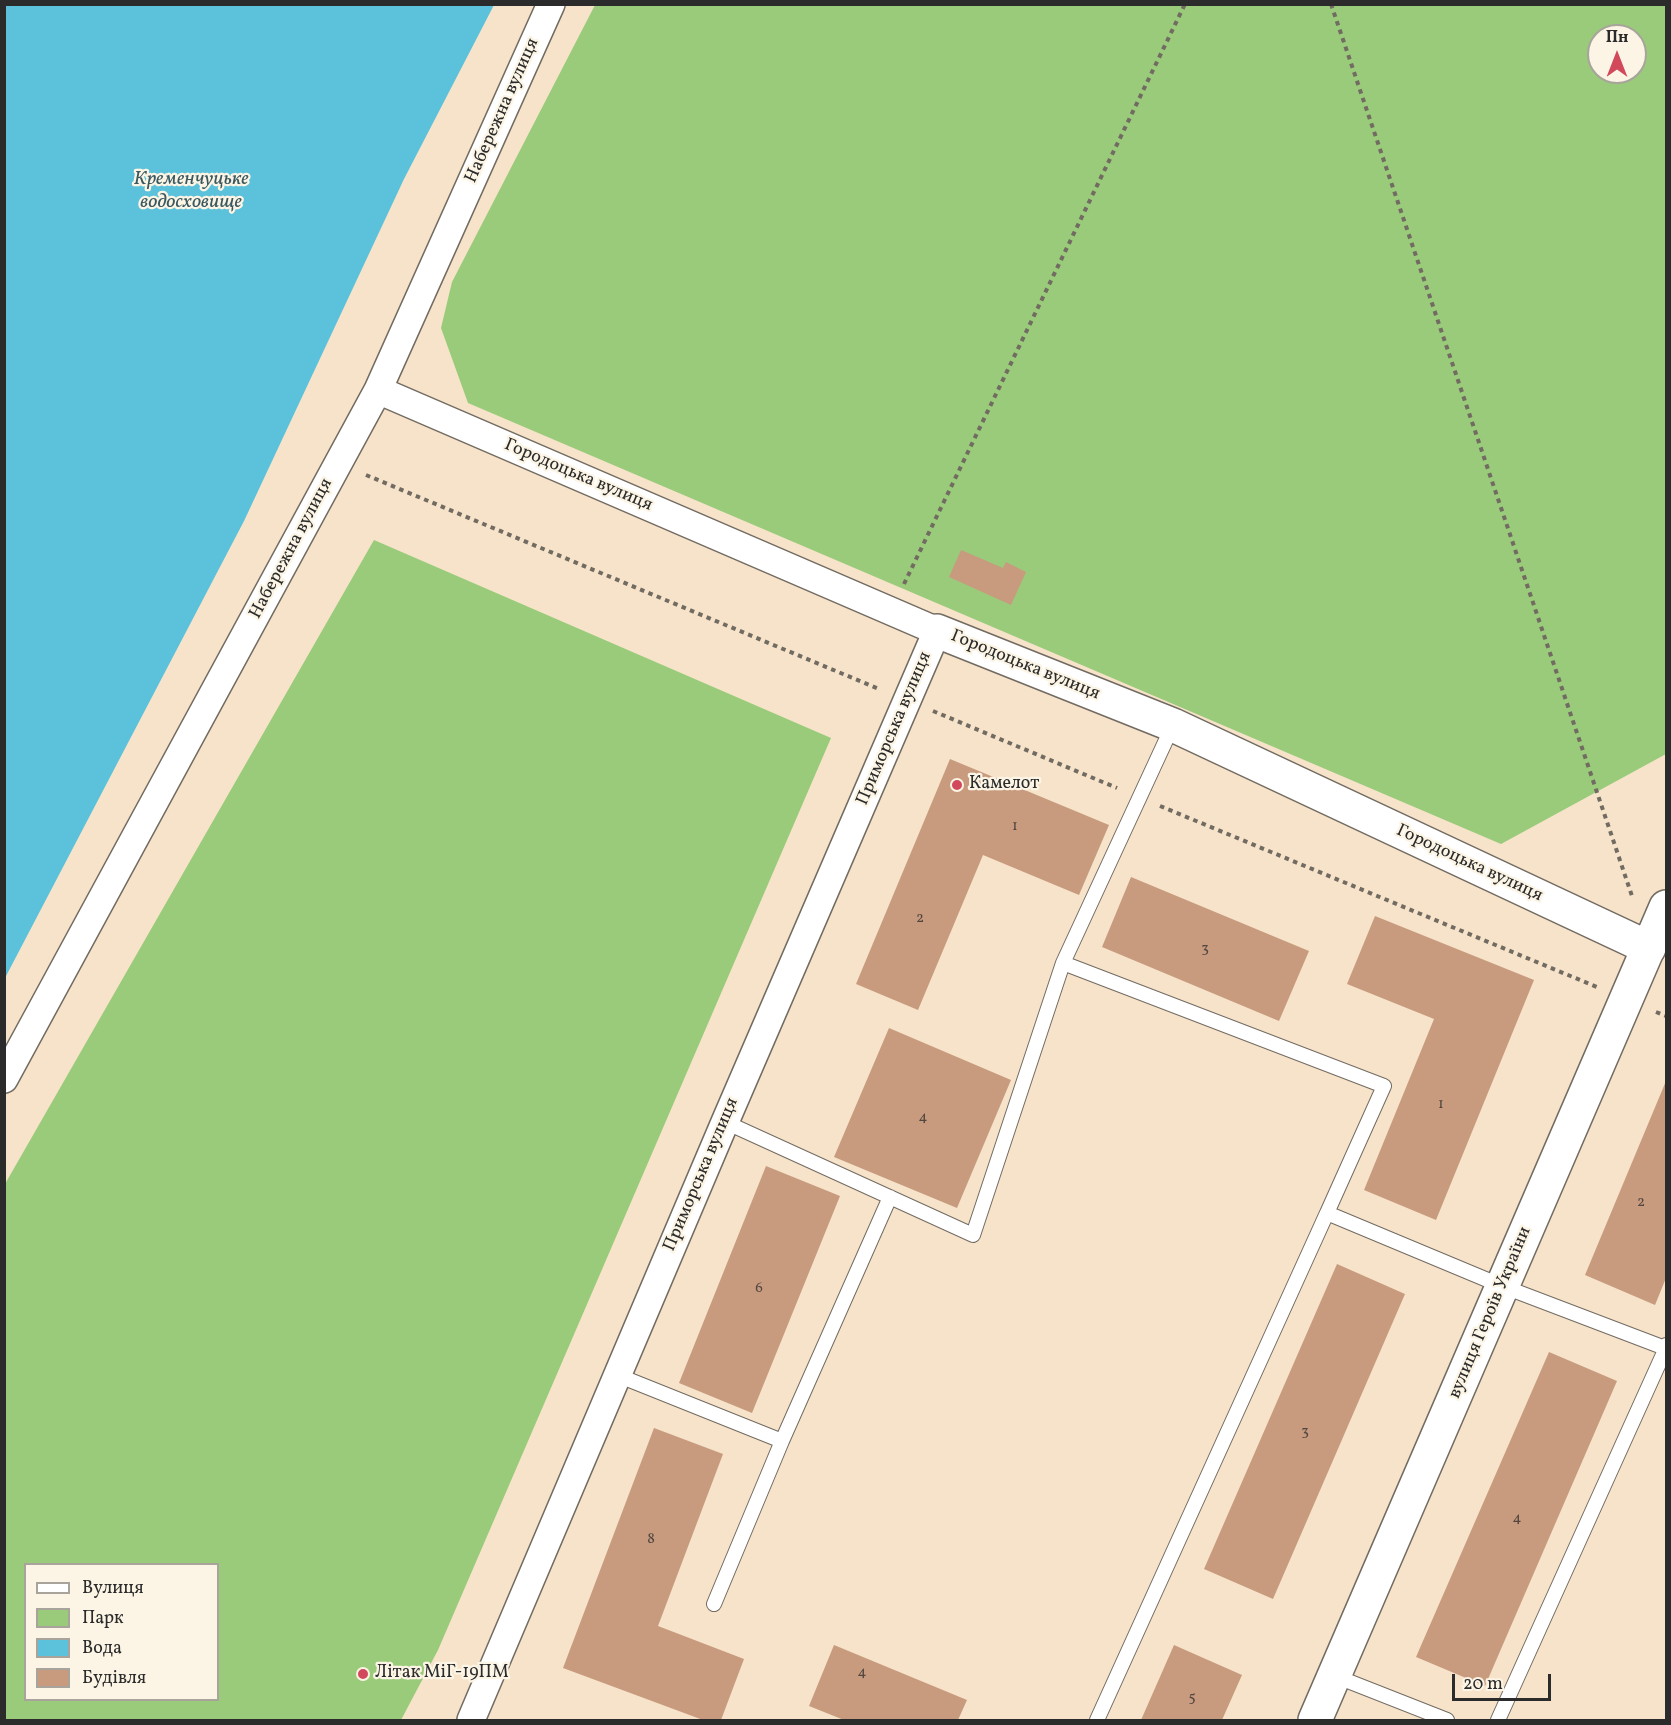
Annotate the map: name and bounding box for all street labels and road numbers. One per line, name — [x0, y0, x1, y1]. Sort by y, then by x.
street label: Набережна вулиця — [461, 35, 545, 187]
street label: Городоцька вулиця — [501, 435, 655, 517]
street label: Набережна вулиця — [246, 475, 338, 623]
street label: Городоцька вулиця — [947, 626, 1103, 706]
street label: Приморська вулиця — [853, 649, 937, 809]
street label: Городоцька вулиця — [1392, 821, 1546, 907]
street label: Приморська вулиця — [660, 1095, 744, 1255]
street label: вулиця Героїв України — [1445, 1224, 1537, 1402]

